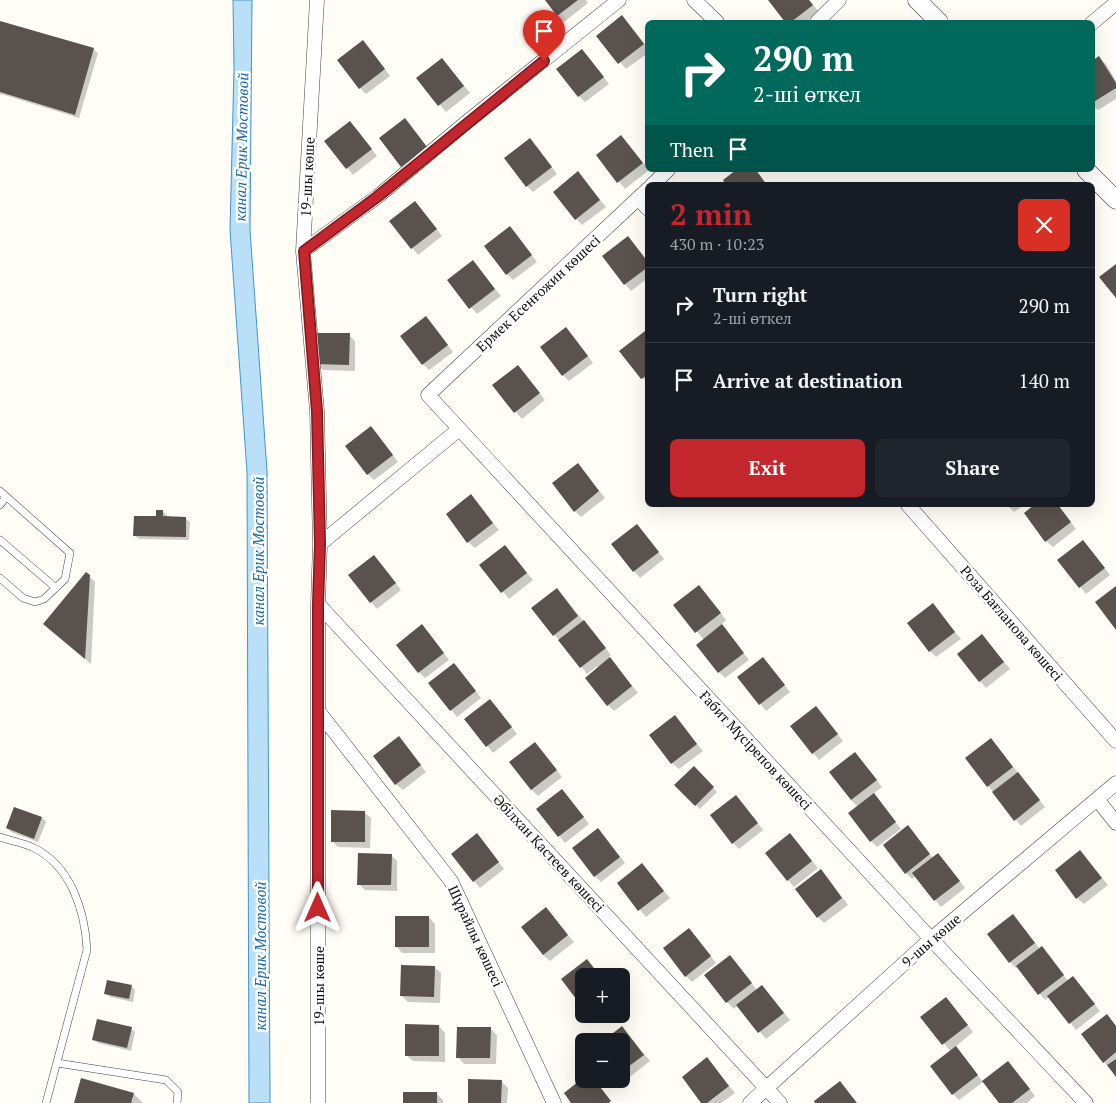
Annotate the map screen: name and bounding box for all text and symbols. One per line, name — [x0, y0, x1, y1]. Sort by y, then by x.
pin — [523, 10, 565, 61]
icon: arrive — [530, 17, 558, 45]
text: 290 m — [753, 35, 854, 81]
icon: right — [670, 40, 735, 105]
water label: канал Ерик Мостовой — [230, 72, 252, 222]
text: 2-шi өткел — [753, 79, 861, 108]
icon: arrive — [724, 135, 752, 163]
street label: 19-шы көше — [295, 136, 319, 218]
text: Then — [670, 137, 714, 162]
text: 2 min — [670, 194, 752, 234]
button: close — [1018, 199, 1070, 251]
street label: Ермек Есенғожин көшесі — [472, 230, 604, 356]
text: 430 m · 10:23 — [670, 233, 764, 255]
text: Turn right — [713, 282, 807, 307]
icon: right — [670, 291, 698, 319]
text: 290 m — [1019, 293, 1070, 318]
text: 2-шi өткел — [713, 307, 792, 329]
icon: arrive — [670, 366, 698, 394]
text: Arrive at destination — [713, 368, 902, 393]
text: 140 m — [1019, 368, 1070, 393]
button: Exit — [670, 439, 865, 497]
button: Share — [875, 439, 1070, 497]
water label: канал Ерик Мостовой — [248, 477, 268, 625]
street label: Роза Бағланова көшесi — [957, 561, 1067, 685]
street label: Ғабит Мүсірепов көшесi — [696, 686, 816, 814]
street label: Әбілхан Қастеев көшесi — [489, 790, 609, 916]
position arrow — [291, 881, 343, 933]
water label: канал Ерик Мостовой — [250, 882, 270, 1030]
street label: Шұрайлы көшесі — [444, 882, 508, 990]
street label: 9-шы көше — [897, 909, 965, 971]
street label: 19-шы көше — [309, 946, 328, 1026]
map controls — [575, 968, 630, 1088]
button: + — [575, 968, 630, 1023]
button: − — [575, 1033, 630, 1088]

